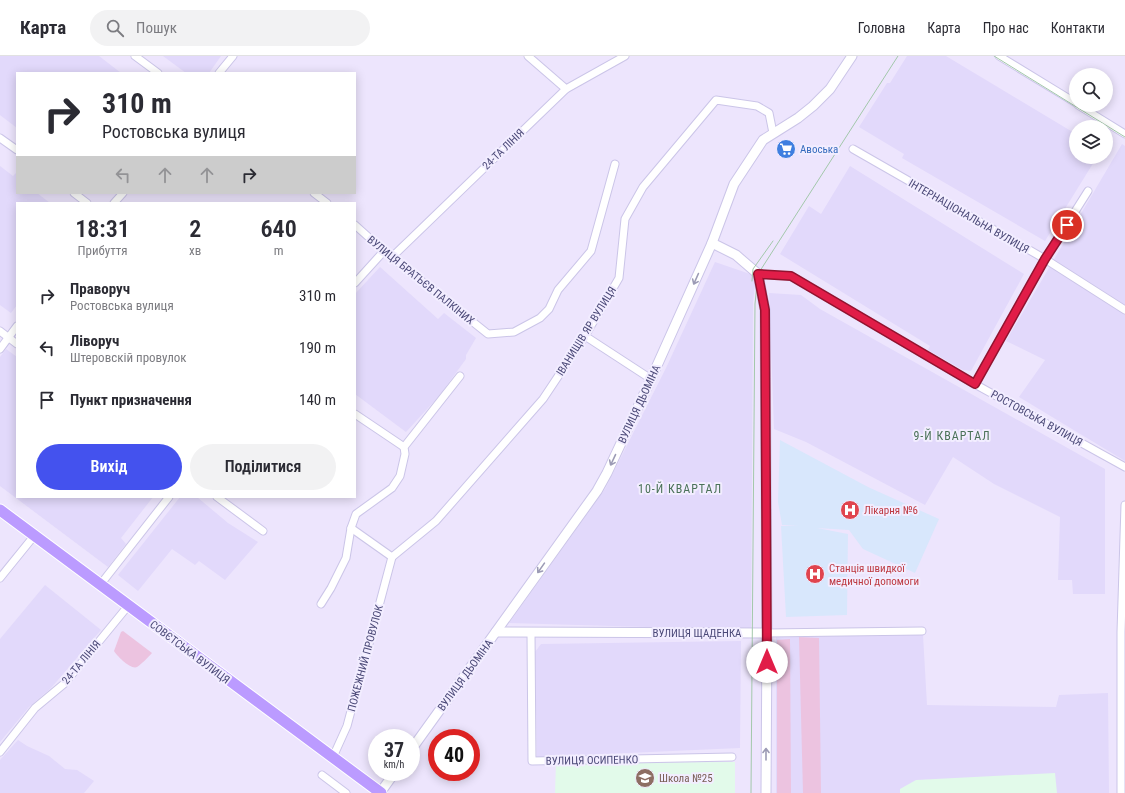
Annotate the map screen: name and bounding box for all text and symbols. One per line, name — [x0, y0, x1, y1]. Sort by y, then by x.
search box — [90, 10, 370, 46]
text: Карта — [20, 16, 66, 39]
icon: search — [104, 17, 126, 39]
text: Пошук — [136, 19, 177, 37]
text: Головна — [858, 20, 905, 36]
text: Карта — [927, 20, 961, 36]
text: Про нас — [983, 20, 1029, 36]
text: Контакти — [1051, 20, 1105, 36]
map controls — [1069, 68, 1113, 164]
button: search — [1069, 68, 1113, 112]
text: 310 m — [102, 87, 172, 120]
icon: right — [36, 88, 88, 140]
button: layers — [1069, 120, 1113, 164]
text: Ростовська вулиця — [102, 121, 246, 142]
street label: 24-ТА ЛІНІЯ — [480, 126, 527, 172]
supermarket icon: Авоська — [775, 138, 797, 160]
place label: Авоська — [800, 143, 838, 156]
icon: left — [112, 164, 134, 186]
icon: ahead — [154, 164, 176, 186]
icon: ahead — [196, 164, 218, 186]
icon: right — [238, 164, 260, 186]
street label: ІНТЕРНАЦІОНАЛЬНА ВУЛИЦЯ — [906, 177, 1031, 256]
pin — [1050, 208, 1084, 242]
icon: arrive — [1056, 214, 1078, 236]
text: 18:31 — [75, 215, 130, 243]
text: 2 — [189, 215, 201, 243]
text: 640 — [261, 215, 297, 243]
street label: ВУЛИЦЯ БРАТЬЄВ ПАЛКІНИХ — [365, 233, 477, 328]
text: Прибуття — [77, 243, 128, 258]
text: хв — [189, 243, 201, 258]
text: m — [274, 243, 284, 258]
one-way arrow — [692, 272, 699, 284]
text: Праворуч — [70, 280, 130, 298]
street label: ІВАНИЩІВ ЯР ВУЛИЦЯ — [554, 284, 619, 378]
icon: right — [36, 285, 58, 307]
text: 310 m — [299, 287, 336, 305]
text: Ростовська вулиця — [70, 298, 174, 313]
text: Ліворуч — [70, 332, 119, 350]
icon: left — [36, 337, 58, 359]
text: 190 m — [299, 339, 336, 357]
text: Штеровскій провулок — [70, 350, 187, 365]
street label: ВУЛИЦЯ ДЬОМІНА — [616, 362, 664, 446]
street label: РОСТОВСЬКА ВУЛИЦЯ — [989, 388, 1085, 449]
icon: arrive — [36, 389, 58, 411]
text: Пункт призначення — [70, 391, 192, 409]
text: 140 m — [299, 391, 336, 409]
district label: 9-Й КВАРТАЛ — [913, 428, 991, 443]
button: Вихід — [36, 444, 182, 490]
button: Поділитися — [190, 444, 336, 490]
one-way arrow — [609, 454, 616, 466]
district label: 10-Й КВАРТАЛ — [638, 481, 722, 496]
hospital icon: Лікарня №6 — [839, 499, 861, 521]
place label: Лікарня №6 — [864, 504, 918, 517]
place label: Станція швидкої медичної допомоги — [829, 562, 919, 588]
one-way arrow — [537, 563, 545, 574]
hospital icon: Станція швидкої медичної допомоги — [804, 563, 826, 585]
street label: ПОЖЕЖНИЙ ПРОВУЛОК — [345, 603, 386, 713]
street label: СОВЄТСЬКА ВУЛИЦЯ — [147, 618, 232, 687]
street label: ВУЛИЦЯ ЩАДЕНКА — [653, 627, 742, 640]
street label: ВУЛИЦЯ ДЬОМІНА — [435, 637, 496, 714]
street label: 24-ТА ЛІНІЯ — [59, 638, 103, 687]
position arrow — [746, 641, 788, 683]
speed limit sign: 40 — [428, 729, 480, 781]
text: 37 — [384, 738, 404, 762]
one-way arrow — [762, 748, 770, 761]
street label: ВУЛИЦЯ ОСИПЕНКО — [546, 753, 638, 768]
text: km/h — [384, 759, 404, 770]
school or university icon: Школа №25 — [634, 767, 656, 789]
place label: Школа №25 — [659, 772, 713, 785]

